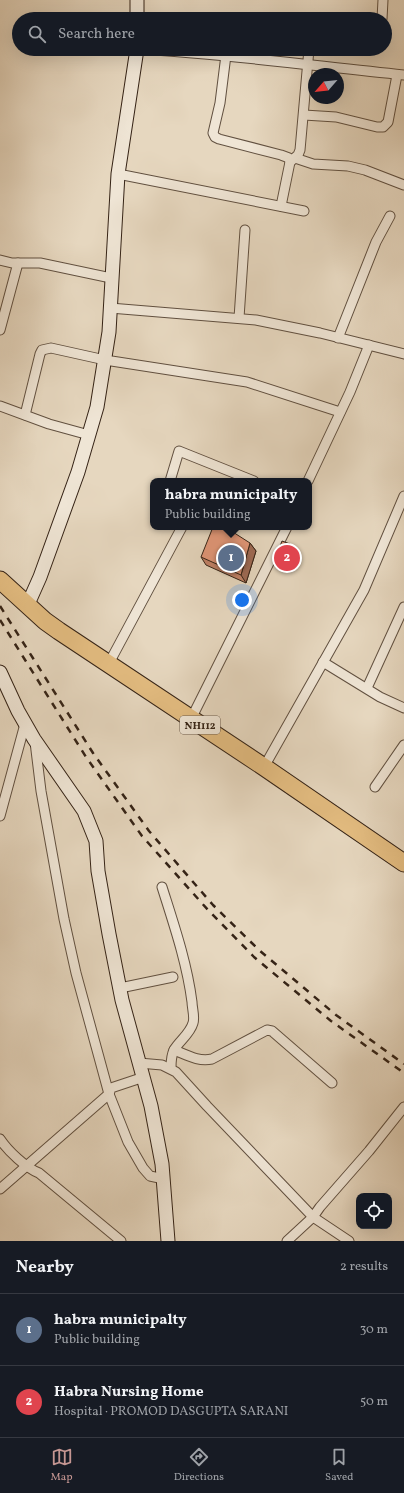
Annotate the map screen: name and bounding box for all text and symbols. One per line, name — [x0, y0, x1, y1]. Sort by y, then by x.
search box — [12, 12, 392, 56]
icon: search — [26, 23, 48, 45]
text: Search here — [58, 24, 135, 45]
north arrow — [308, 68, 344, 104]
popup — [150, 478, 312, 530]
text: habra municipalty — [165, 485, 297, 506]
text: Public building — [165, 506, 251, 524]
pin: 1 — [218, 543, 244, 573]
pin: 2 — [274, 543, 300, 573]
your location — [232, 590, 252, 610]
road number: NH112 — [180, 716, 220, 734]
map controls — [356, 1193, 392, 1229]
button: locate — [356, 1193, 392, 1229]
text: Nearby — [16, 1256, 74, 1279]
text: 2 results — [340, 1258, 388, 1276]
text: habra municipalty — [54, 1310, 187, 1331]
text: 1 — [26, 1321, 32, 1339]
text: 30 m — [360, 1321, 388, 1339]
text: Public building — [54, 1331, 140, 1349]
text: Habra Nursing Home — [54, 1382, 204, 1403]
text: 2 — [26, 1393, 32, 1411]
text: 50 m — [360, 1393, 388, 1411]
text: Hospital · PROMOD DASGUPTA SARANI — [54, 1403, 288, 1421]
tab: Map — [51, 1446, 73, 1485]
tab: Directions — [174, 1446, 224, 1485]
tab: Saved — [325, 1446, 353, 1485]

